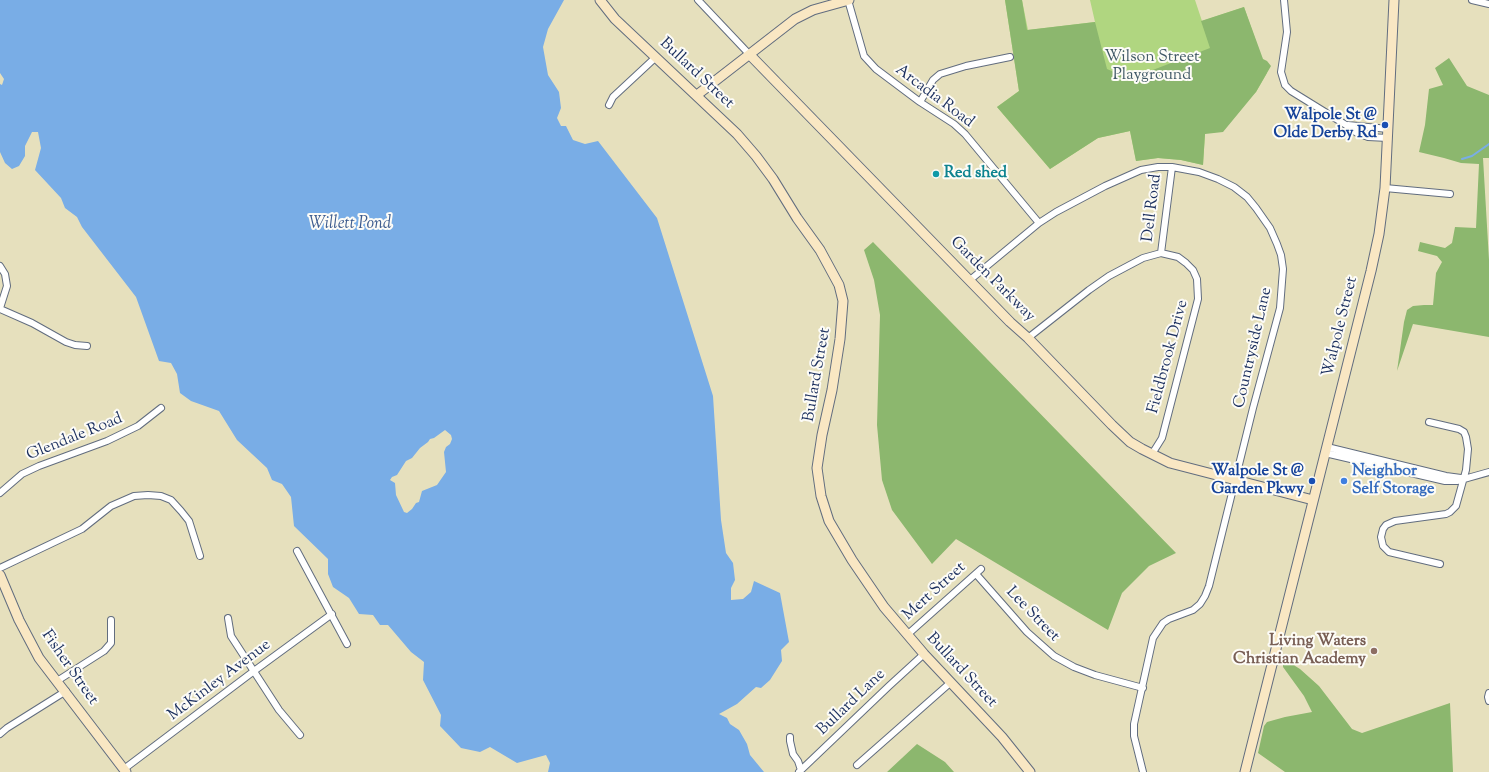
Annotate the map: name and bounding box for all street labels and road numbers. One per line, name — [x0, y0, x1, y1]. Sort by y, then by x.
street label: Bullard Street — [655, 35, 737, 113]
street label: Arcadia Road — [891, 61, 977, 133]
street label: Dell Road — [1139, 173, 1167, 243]
street label: Garden Parkway — [945, 233, 1039, 327]
street label: Walpole Street — [1319, 275, 1363, 379]
street label: Countryside Lane — [1231, 286, 1277, 410]
street label: Fieldbrook Drive — [1145, 298, 1193, 416]
street label: Bullard Street — [800, 326, 836, 424]
street label: Glendale Road — [24, 410, 126, 466]
street label: Mert Street — [900, 559, 970, 625]
street label: Lee Street — [1001, 583, 1063, 647]
street label: Fisher Street — [36, 627, 102, 709]
street label: Bullard Street — [922, 630, 1000, 712]
street label: McKinley Avenue — [165, 636, 275, 726]
street label: Bullard Lane — [814, 666, 890, 740]

